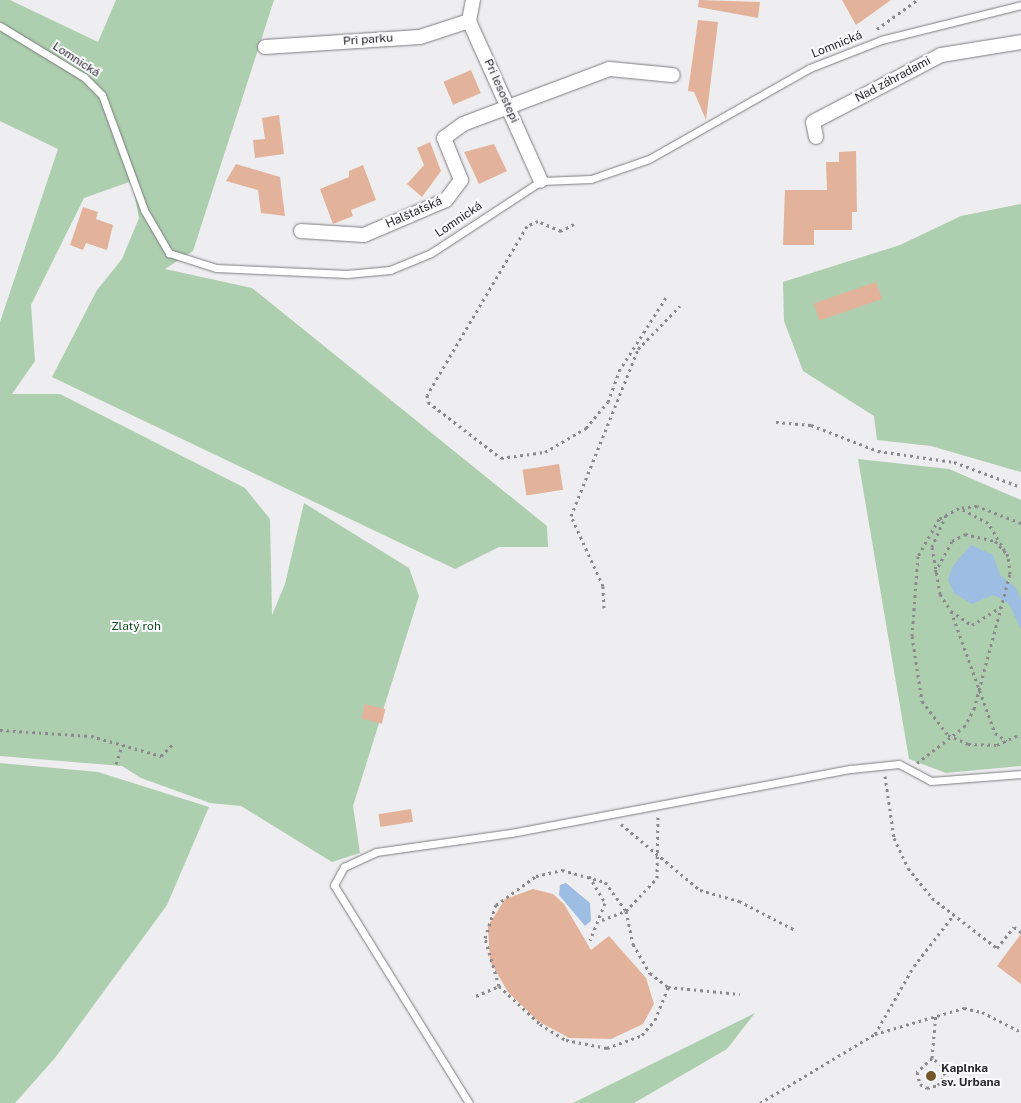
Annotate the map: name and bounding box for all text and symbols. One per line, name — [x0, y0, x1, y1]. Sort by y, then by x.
street label: Lomnická — [810, 28, 864, 62]
street label: Pri parku — [342, 31, 394, 49]
street label: Lomnická — [50, 39, 102, 81]
street label: Nad záhradami — [853, 54, 933, 106]
street label: Pri lesostepi — [480, 57, 522, 125]
street label: Halštatská — [384, 194, 444, 232]
street label: Lomnická — [433, 199, 485, 241]
park label: Zlatý roh — [111, 620, 161, 634]
place label: Kaplnka sv. Urbana — [941, 1062, 1000, 1090]
marker: Kaplnka sv. Urbana — [925, 1070, 937, 1082]

